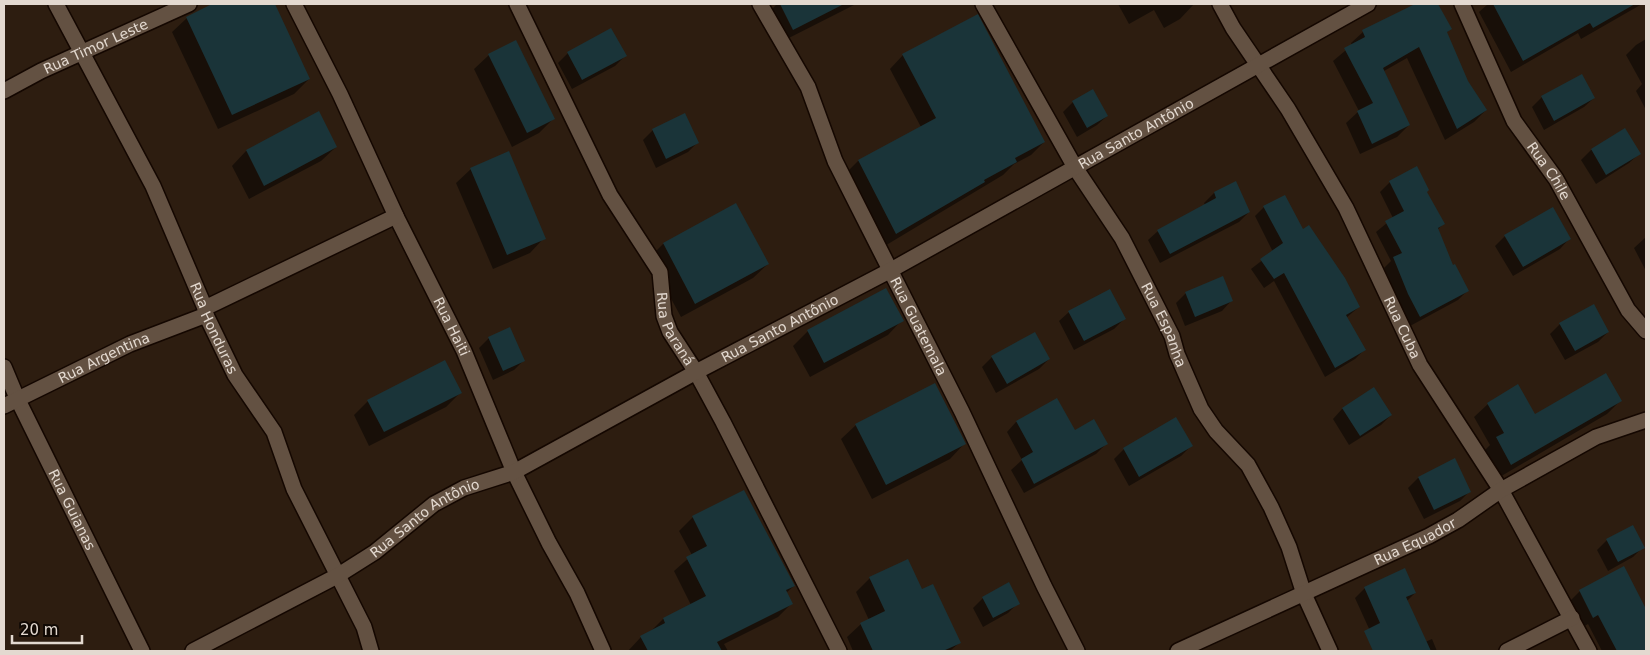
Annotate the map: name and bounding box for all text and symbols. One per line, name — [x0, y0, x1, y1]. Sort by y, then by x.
street label: Rua Timor Leste — [41, 16, 150, 77]
street label: Rua Santo Antônio — [1075, 95, 1196, 172]
street label: Rua Chile — [1524, 139, 1574, 202]
street label: Rua Guatemala — [887, 274, 950, 378]
street label: Rua Honduras — [187, 280, 241, 376]
street label: Rua Espanha — [1138, 280, 1190, 370]
street label: Rua Paraná — [654, 291, 697, 368]
street label: Rua Santo Antônio — [718, 291, 841, 365]
street label: Rua Cuba — [1381, 294, 1424, 361]
street label: Rua Haiti — [430, 295, 473, 358]
street label: Rua Argentina — [55, 329, 152, 386]
street label: Rua Guianas — [45, 467, 99, 553]
street label: Rua Santo Antônio — [367, 476, 481, 561]
street label: Rua Equador — [1371, 515, 1459, 568]
scale bar — [12, 612, 82, 644]
text: 20 m — [20, 621, 58, 639]

